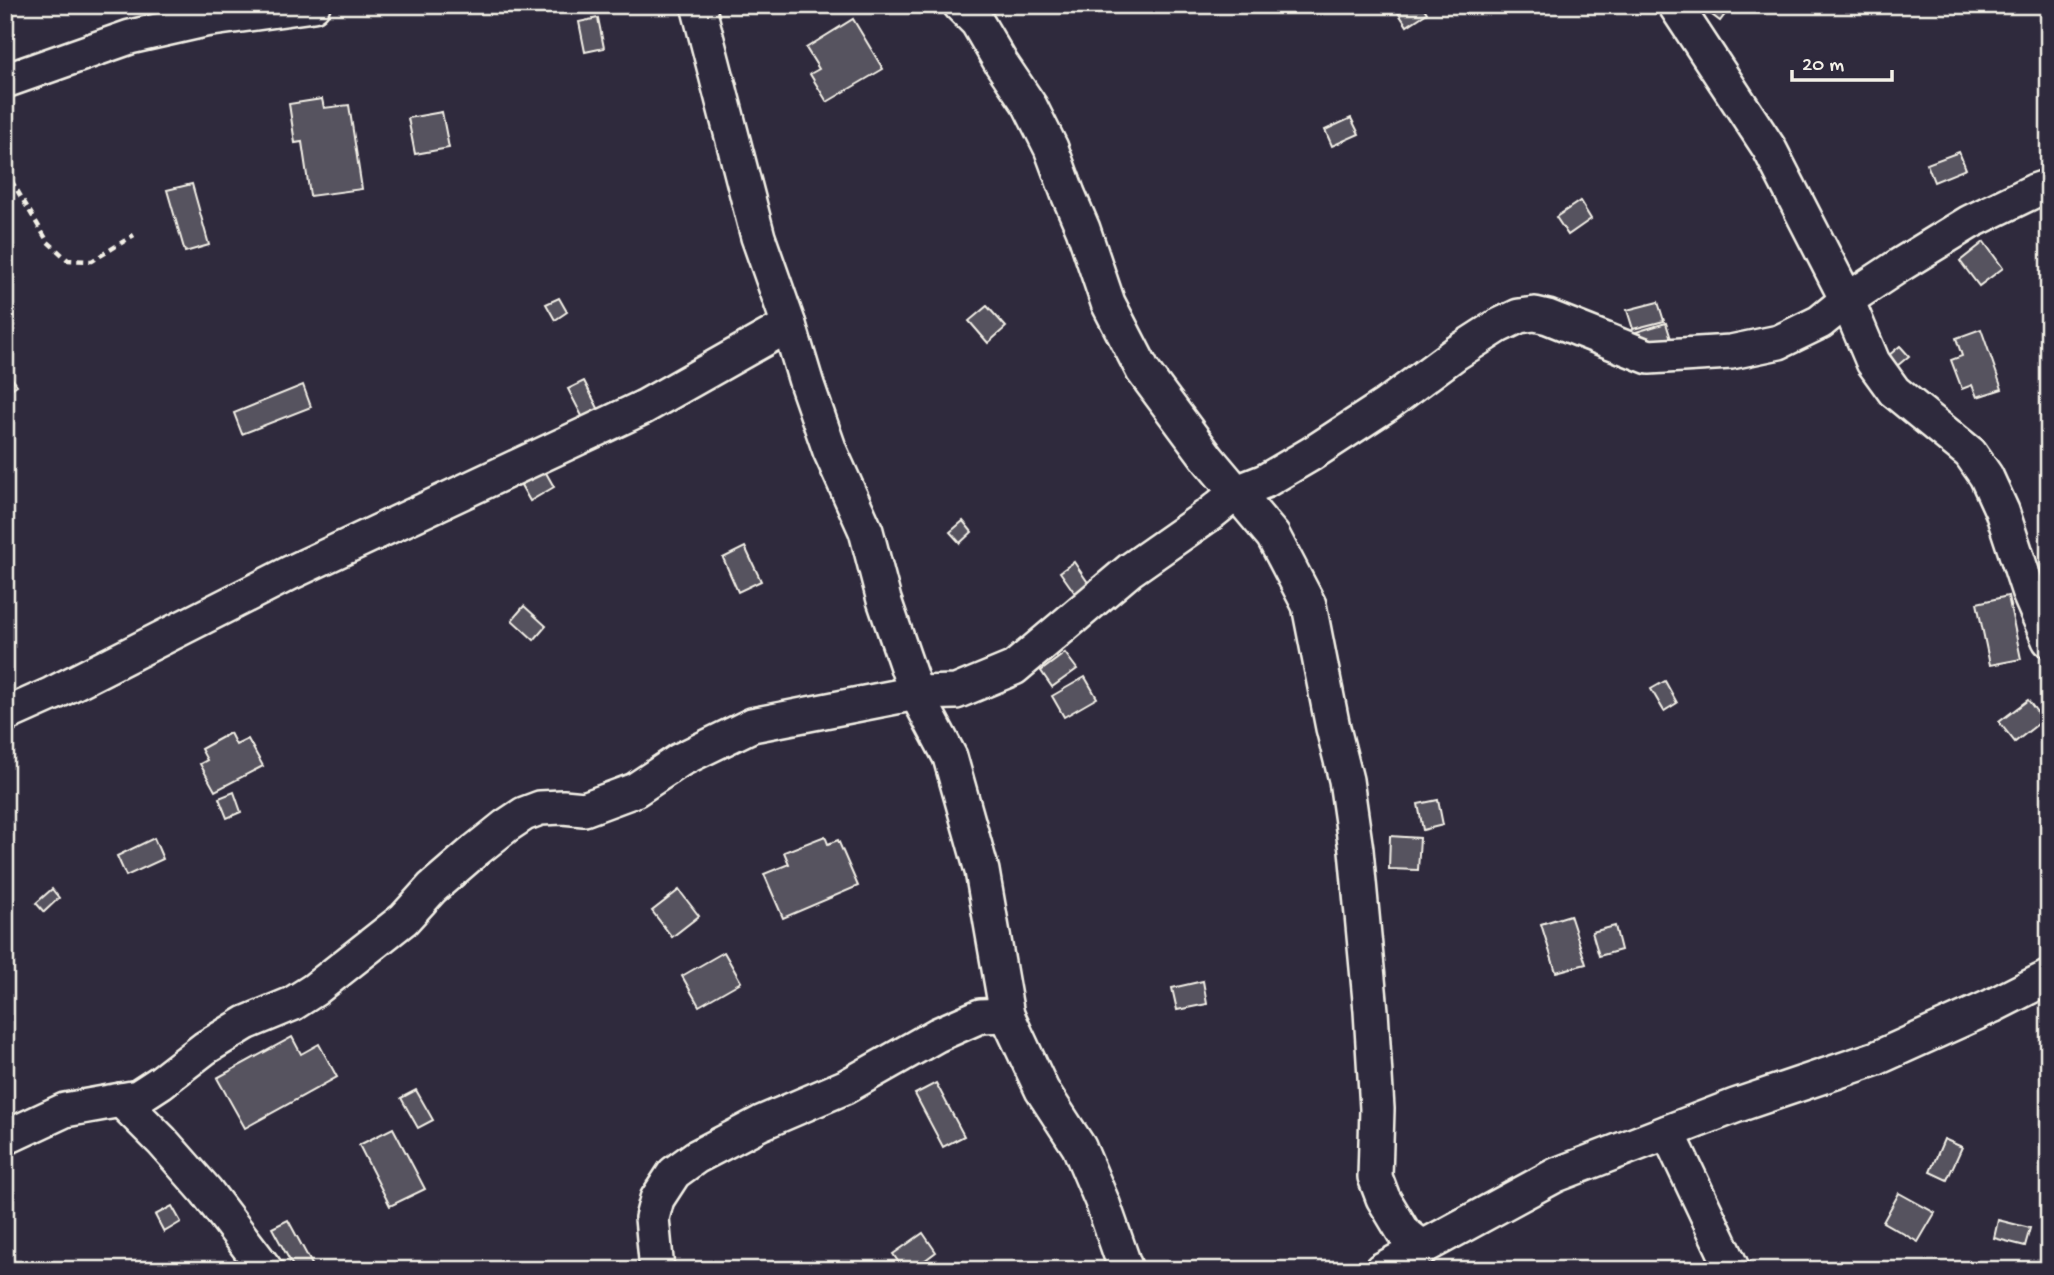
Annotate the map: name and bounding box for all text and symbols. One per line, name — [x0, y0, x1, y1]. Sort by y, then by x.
scale bar — [1792, 38, 1891, 82]
text: 20 m — [1802, 54, 1844, 79]

